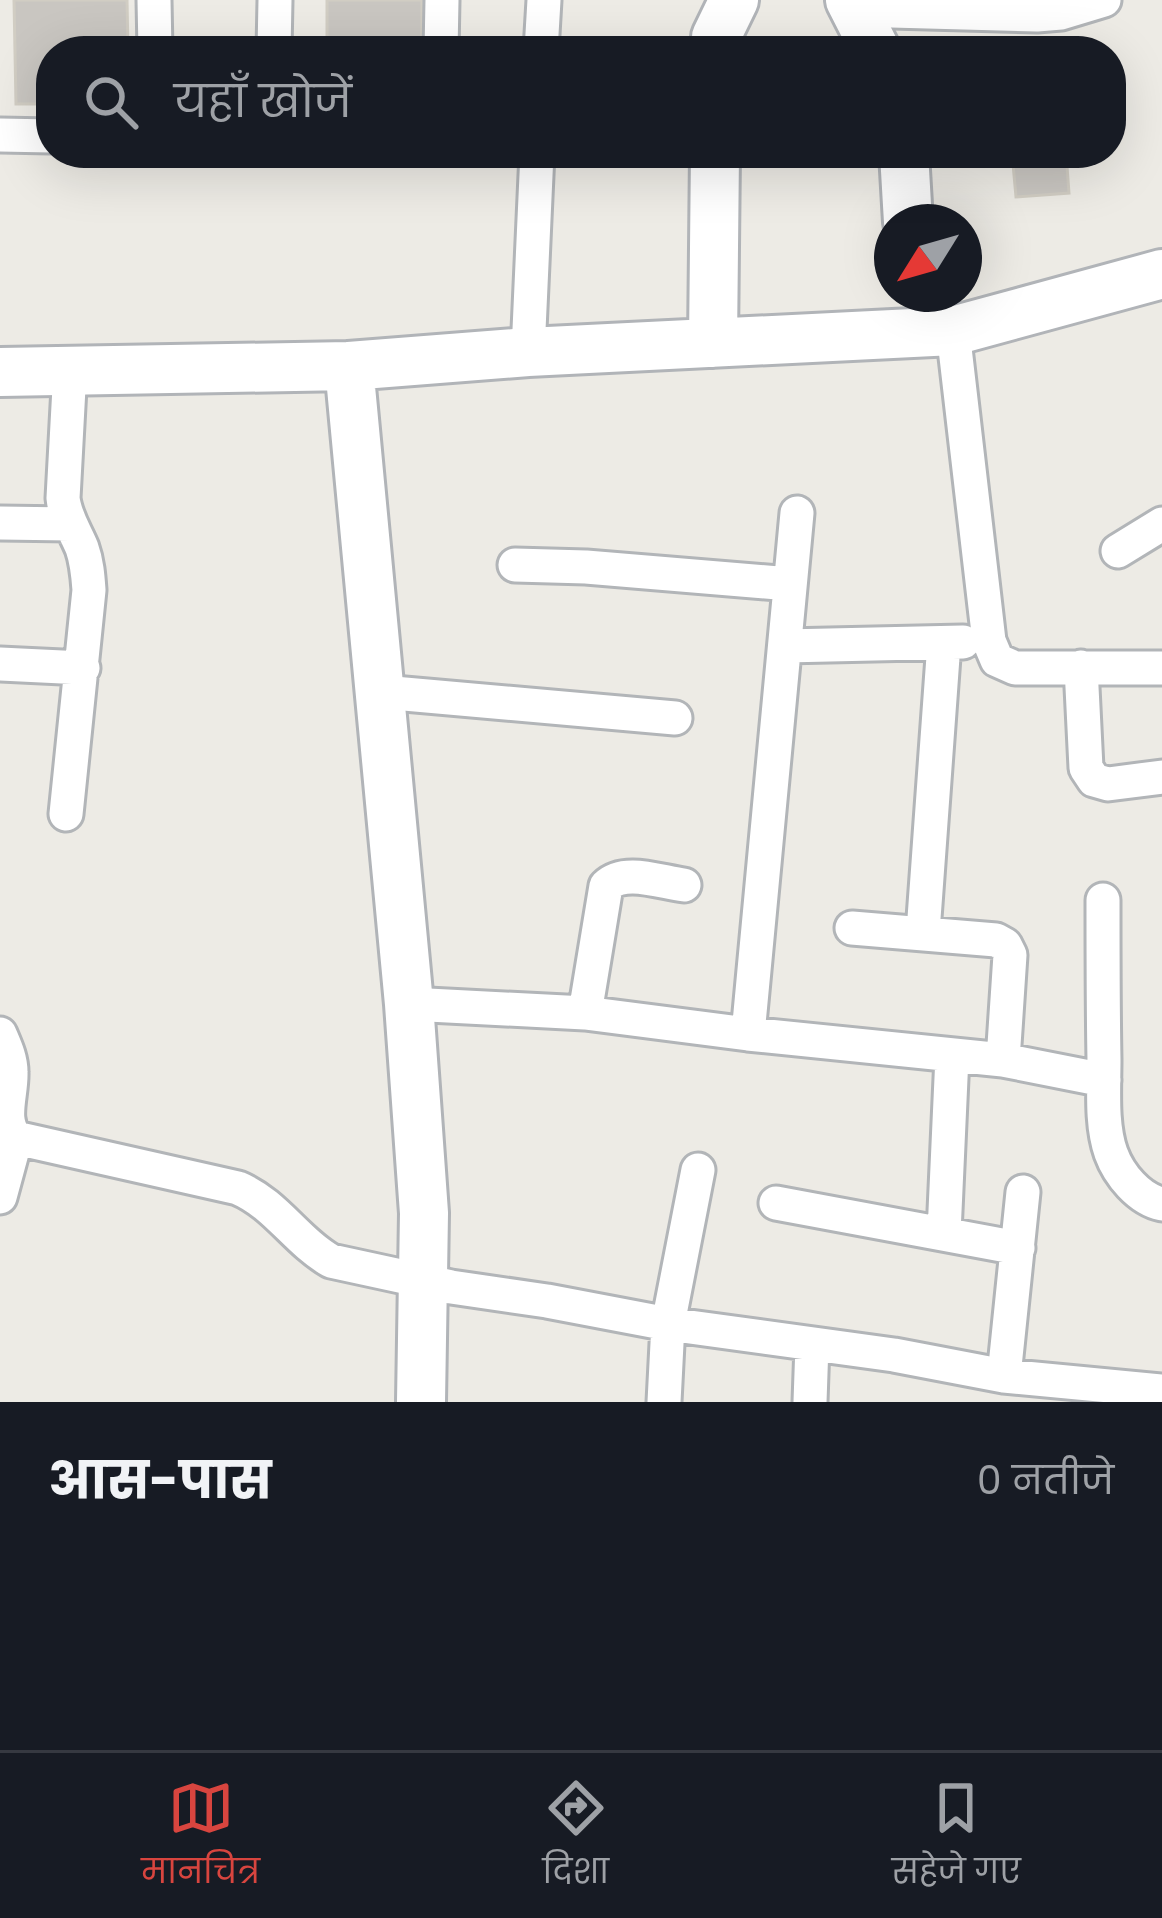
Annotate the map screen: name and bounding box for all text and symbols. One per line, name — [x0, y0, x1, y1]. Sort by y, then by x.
search box — [36, 36, 1126, 168]
icon: search — [78, 69, 144, 135]
text: यहाँ खोजें — [174, 70, 352, 133]
north arrow — [874, 204, 982, 312]
text: आस-पास — [48, 1444, 272, 1516]
text: 0 नतीजे — [977, 1453, 1114, 1508]
tab: मानचित्र — [141, 1775, 260, 1897]
tab: दिशा — [543, 1775, 609, 1897]
tab: सहेजे गए — [892, 1775, 1021, 1897]

